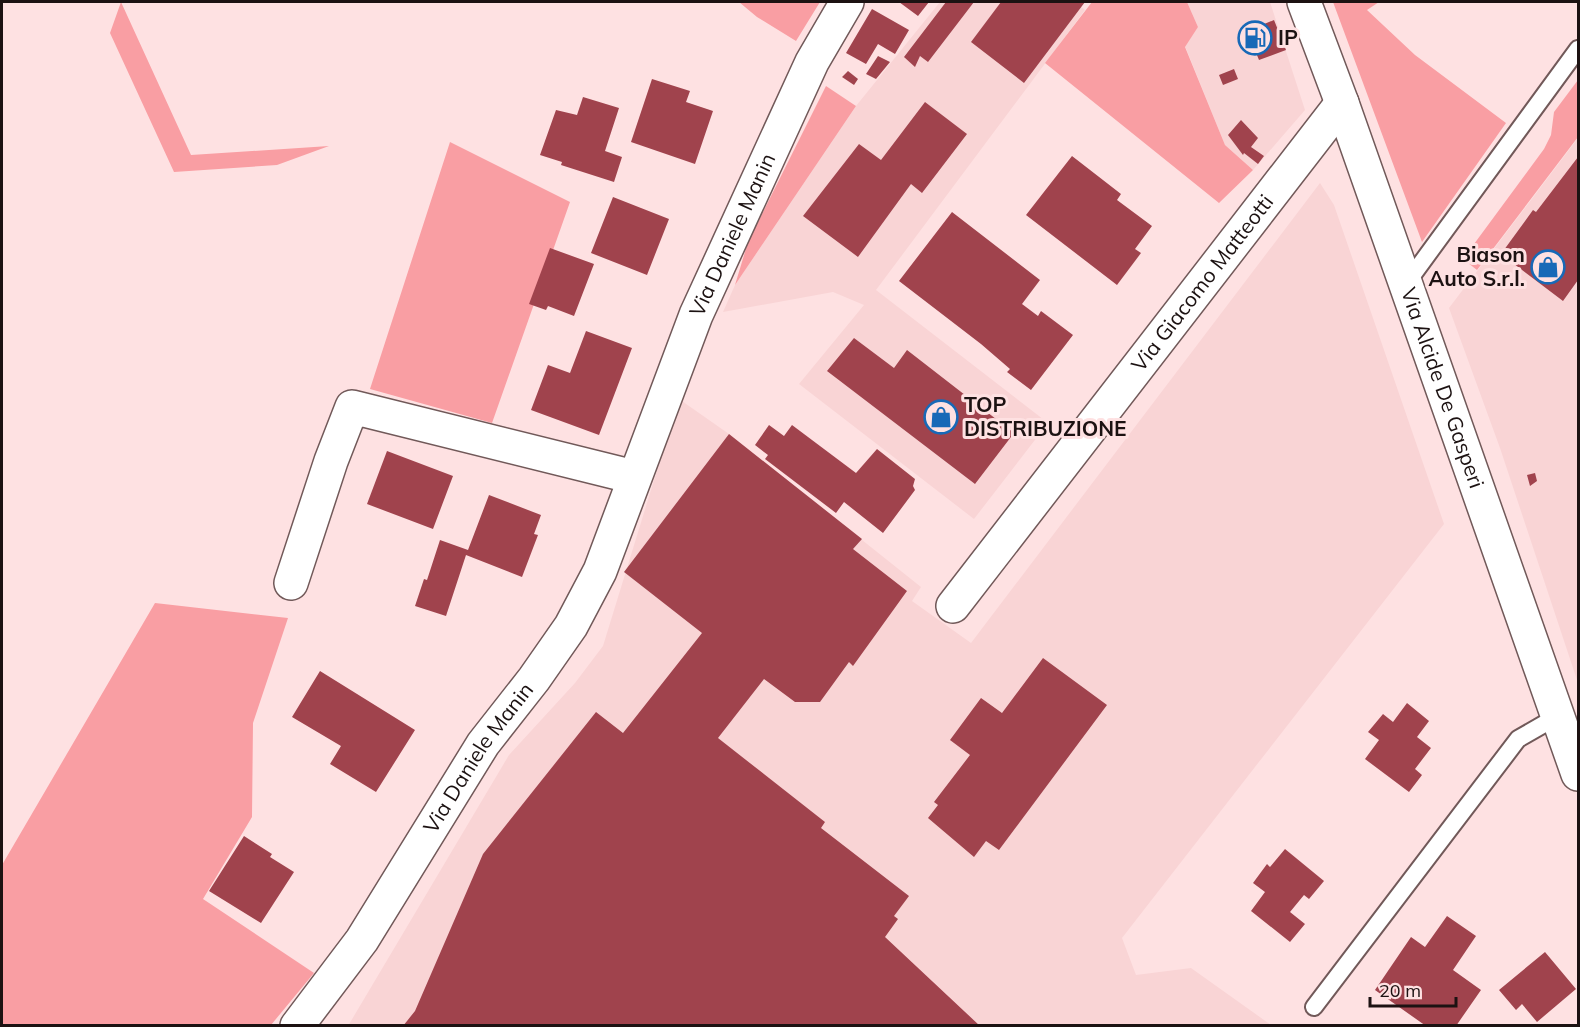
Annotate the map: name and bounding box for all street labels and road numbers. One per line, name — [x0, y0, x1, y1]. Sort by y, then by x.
street label: Via Daniele Manin — [683, 149, 780, 320]
street label: Via Giacomo Matteotti — [1125, 189, 1278, 376]
street label: Via Alcide De Gasperi — [1396, 284, 1490, 491]
street label: Via Daniele Manin — [417, 677, 538, 838]

